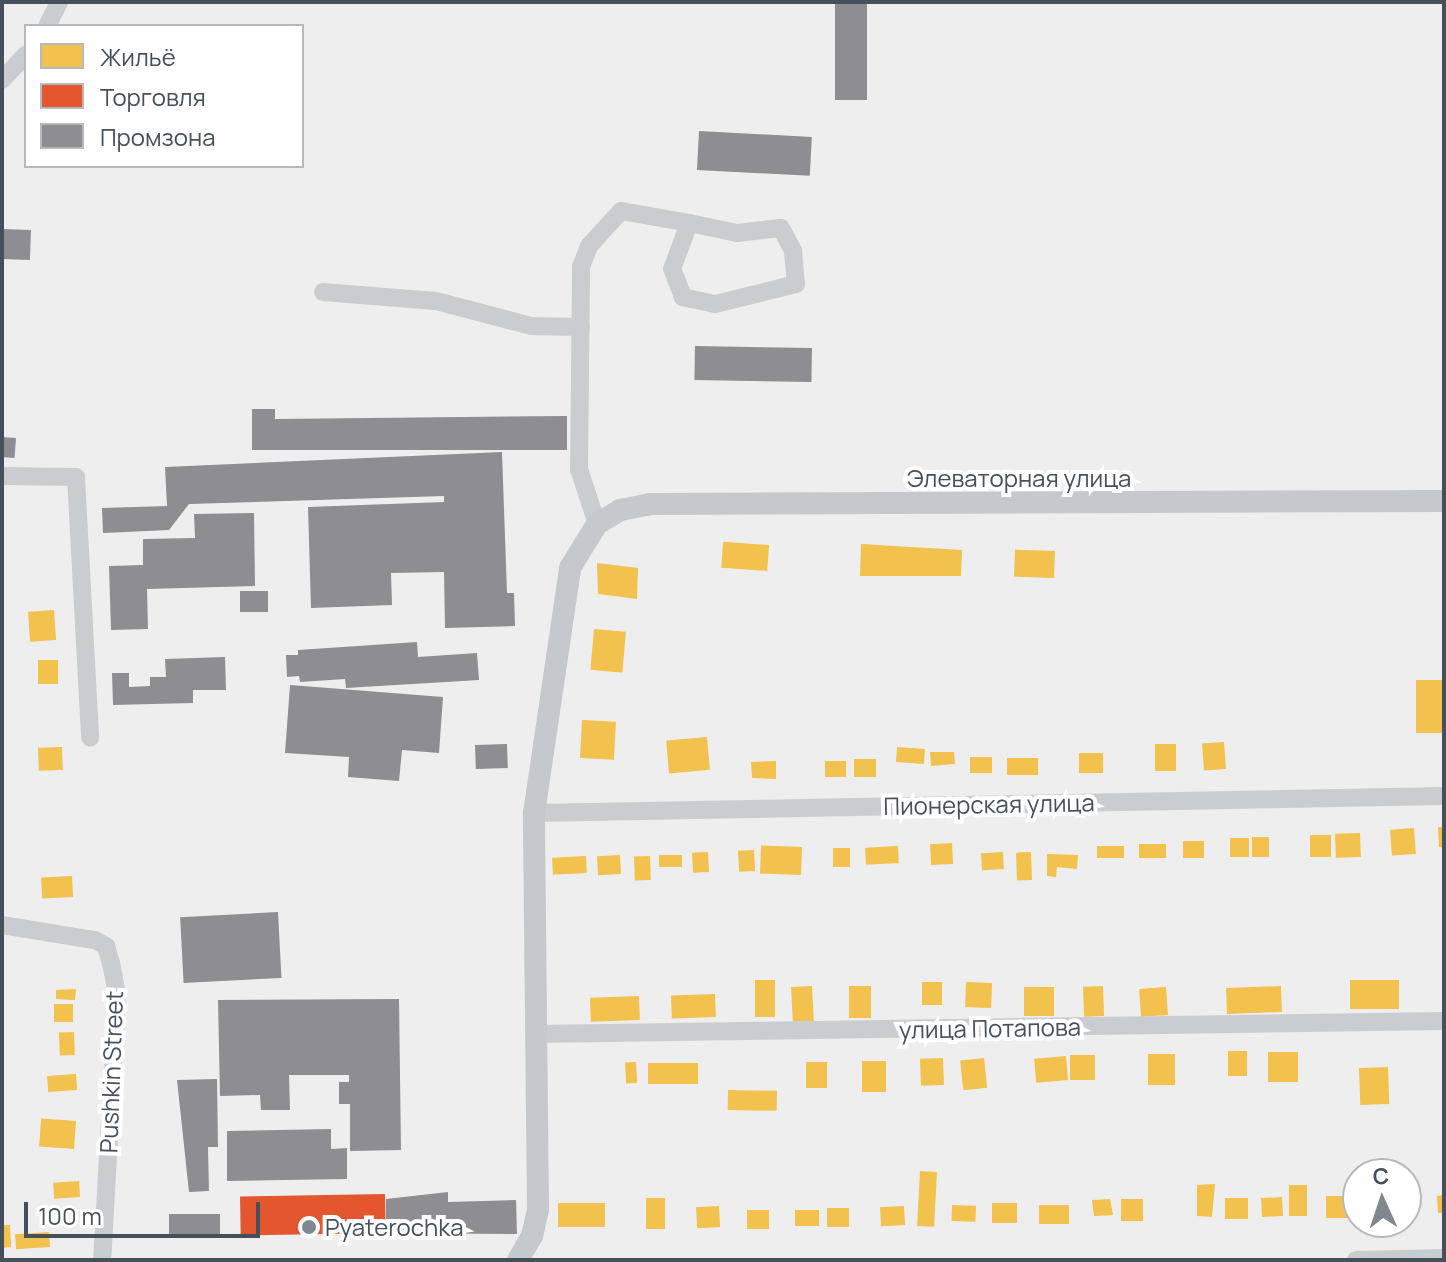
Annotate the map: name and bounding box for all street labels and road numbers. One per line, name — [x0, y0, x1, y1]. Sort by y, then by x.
street label: Элеваторная улица — [907, 464, 1131, 492]
street label: Пионерская улица — [883, 788, 1095, 820]
street label: Pushkin Street — [94, 990, 128, 1154]
street label: улица Потапова — [899, 1012, 1081, 1044]

